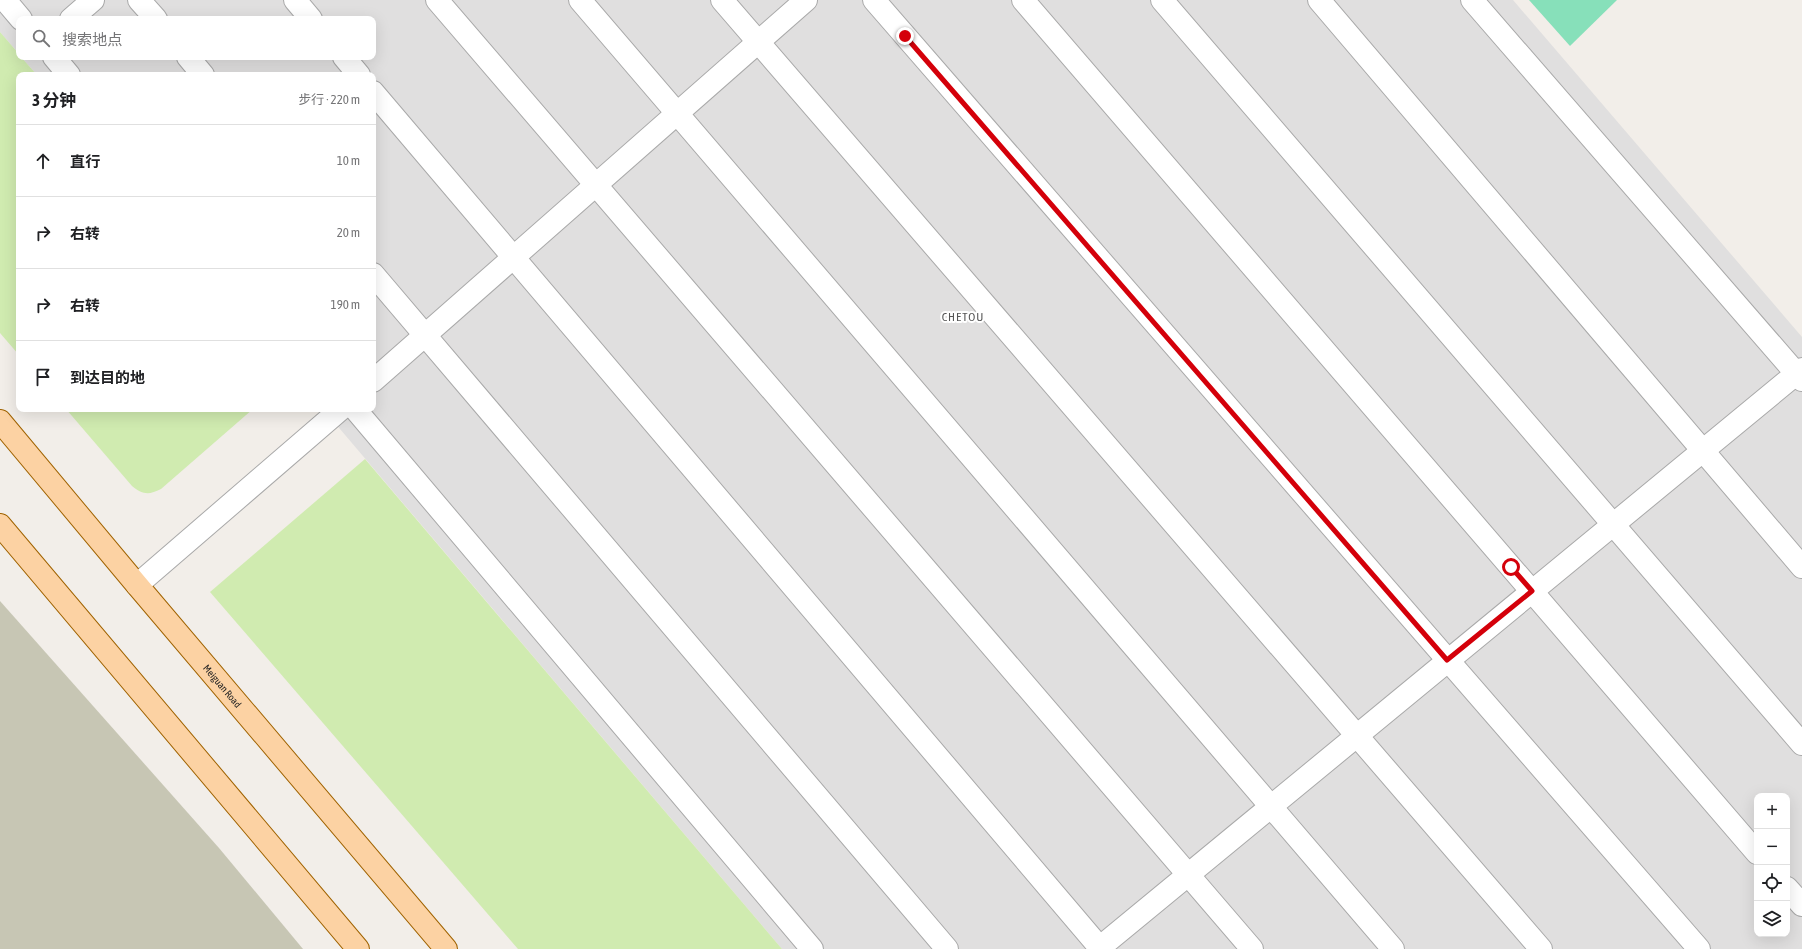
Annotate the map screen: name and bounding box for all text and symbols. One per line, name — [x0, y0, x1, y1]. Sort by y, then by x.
search box — [16, 16, 376, 60]
icon: search — [30, 27, 52, 49]
route end — [896, 27, 914, 45]
text: 搜索地点 — [62, 31, 122, 48]
text: 3 分钟 — [32, 90, 76, 110]
text: 步行 · 220 m — [298, 92, 360, 107]
icon: ahead — [32, 150, 54, 172]
text: 直行 — [70, 153, 100, 170]
text: 10 m — [337, 153, 360, 168]
icon: right — [32, 222, 54, 244]
text: 右转 — [70, 225, 100, 242]
text: 20 m — [337, 225, 360, 240]
icon: right — [32, 294, 54, 316]
text: 右转 — [70, 297, 100, 314]
text: 190 m — [331, 297, 360, 312]
district label: CHETOU — [942, 310, 984, 324]
icon: arrive — [32, 366, 54, 388]
text: 到达目的地 — [70, 369, 145, 386]
route start — [1502, 558, 1520, 576]
street label: Meiguan Road — [201, 663, 244, 710]
map controls — [1754, 793, 1790, 937]
button: + — [1754, 793, 1790, 829]
button: − — [1754, 829, 1790, 865]
button: locate — [1754, 865, 1790, 901]
button: layers — [1754, 901, 1790, 937]

